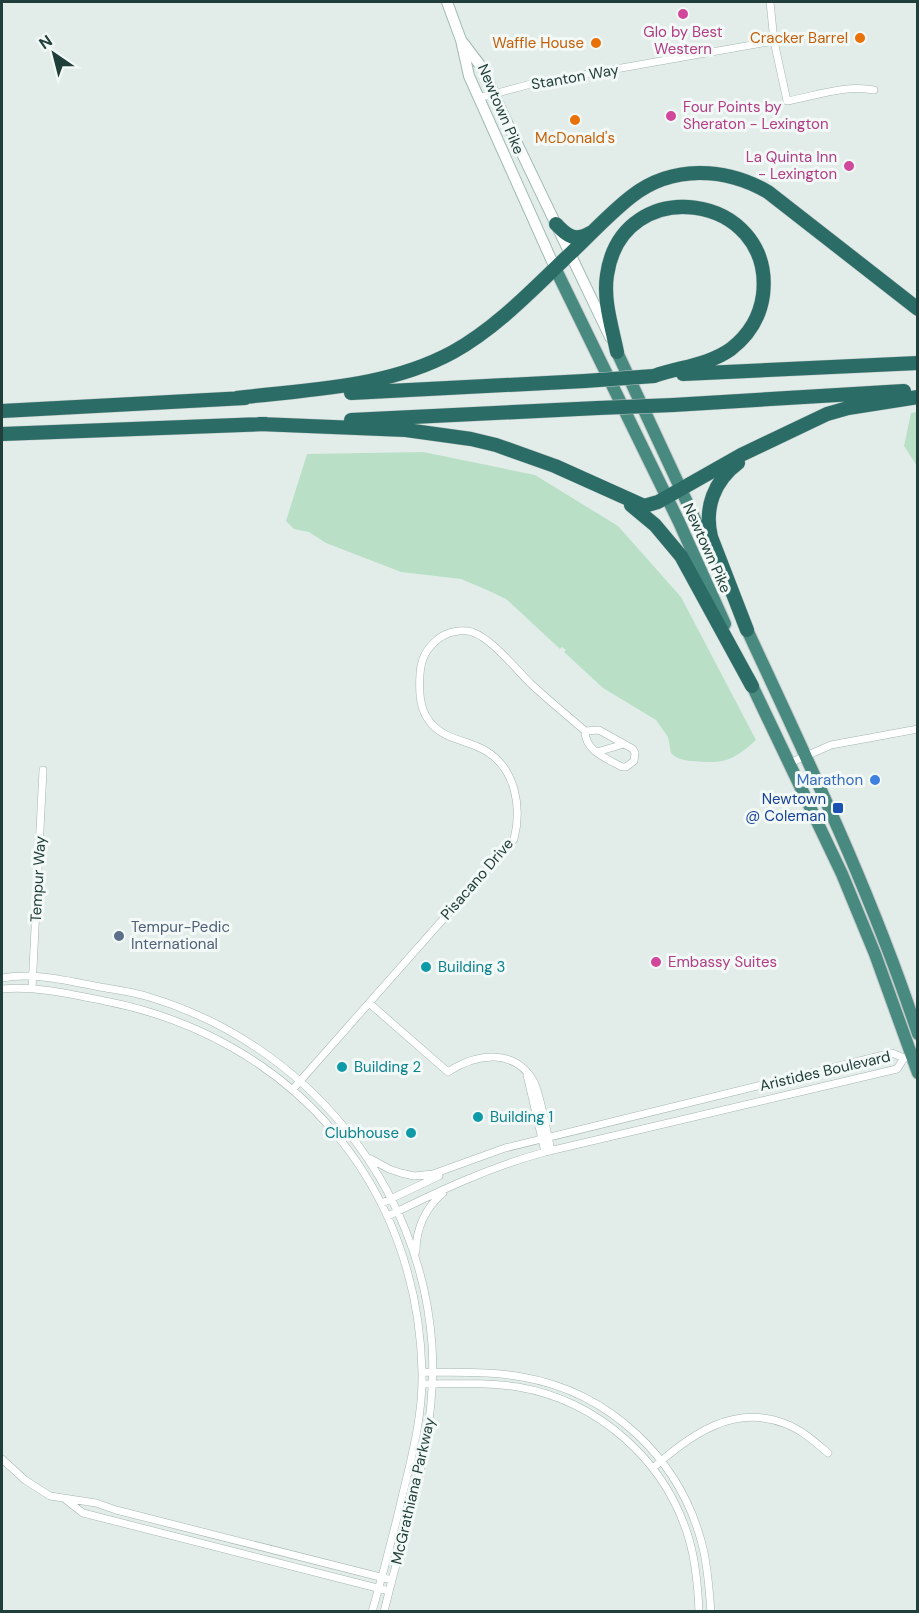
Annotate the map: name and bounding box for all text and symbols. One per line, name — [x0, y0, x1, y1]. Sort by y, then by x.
marker: Glo by Best Western — [676, 7, 690, 21]
place label: Glo by Best Western — [643, 22, 723, 59]
north arrow — [24, 24, 84, 84]
place label: Cracker Barrel — [750, 28, 848, 48]
text: N — [35, 30, 56, 54]
marker: Cracker Barrel — [853, 31, 867, 45]
place label: Waffle House — [492, 33, 584, 53]
marker: Waffle House — [589, 36, 603, 50]
street label: Stanton Way — [530, 59, 621, 95]
street label: Newtown Pike — [473, 61, 529, 157]
place label: Four Points by Sheraton - Lexington — [683, 97, 829, 134]
marker: Four Points by Sheraton - Lexington — [664, 109, 678, 123]
marker: McDonald's — [568, 113, 582, 127]
place label: McDonald's — [535, 128, 615, 148]
place label: La Quinta Inn - Lexington — [746, 147, 837, 184]
marker: La Quinta Inn - Lexington — [842, 159, 856, 173]
street label: Newtown Pike — [678, 500, 736, 596]
place label: Marathon — [797, 770, 863, 790]
marker: Marathon — [868, 773, 882, 787]
place label: Newtown @ Coleman — [745, 789, 826, 826]
marker: Newtown @ Coleman — [831, 801, 845, 815]
street label: Pisacano Drive — [436, 834, 518, 924]
street label: Tempur Way — [26, 835, 50, 923]
place label: Tempur-Pedic International — [131, 917, 230, 954]
marker: Tempur-Pedic International — [112, 929, 126, 943]
place label: Embassy Suites — [668, 952, 777, 972]
marker: Embassy Suites — [649, 955, 663, 969]
place label: Building 3 — [438, 957, 505, 977]
marker: Building 3 — [419, 960, 433, 974]
street label: Aristides Boulevard — [758, 1046, 892, 1096]
place label: Building 2 — [354, 1057, 421, 1077]
marker: Building 2 — [335, 1060, 349, 1074]
place label: Building 1 — [490, 1107, 553, 1127]
marker: Building 1 — [471, 1110, 485, 1124]
place label: Clubhouse — [325, 1123, 399, 1143]
marker: Clubhouse — [404, 1126, 418, 1140]
street label: McGrathiana Parkway — [386, 1415, 440, 1566]

